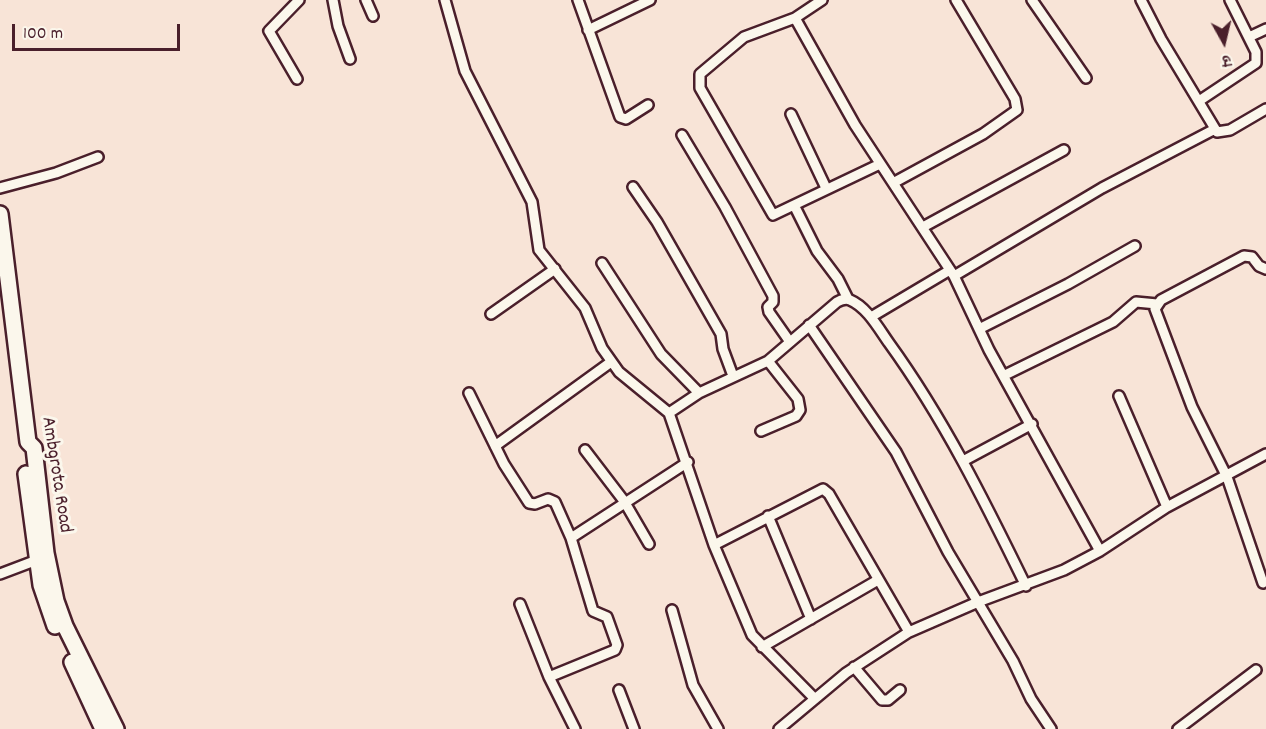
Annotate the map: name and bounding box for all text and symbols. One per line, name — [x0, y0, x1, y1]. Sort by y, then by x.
scale bar — [15, 12, 183, 50]
north arrow — [1194, 12, 1254, 72]
text: 100 m — [23, 22, 63, 47]
text: उ — [1220, 48, 1233, 72]
street label: Ambgrota Road — [34, 415, 76, 535]

